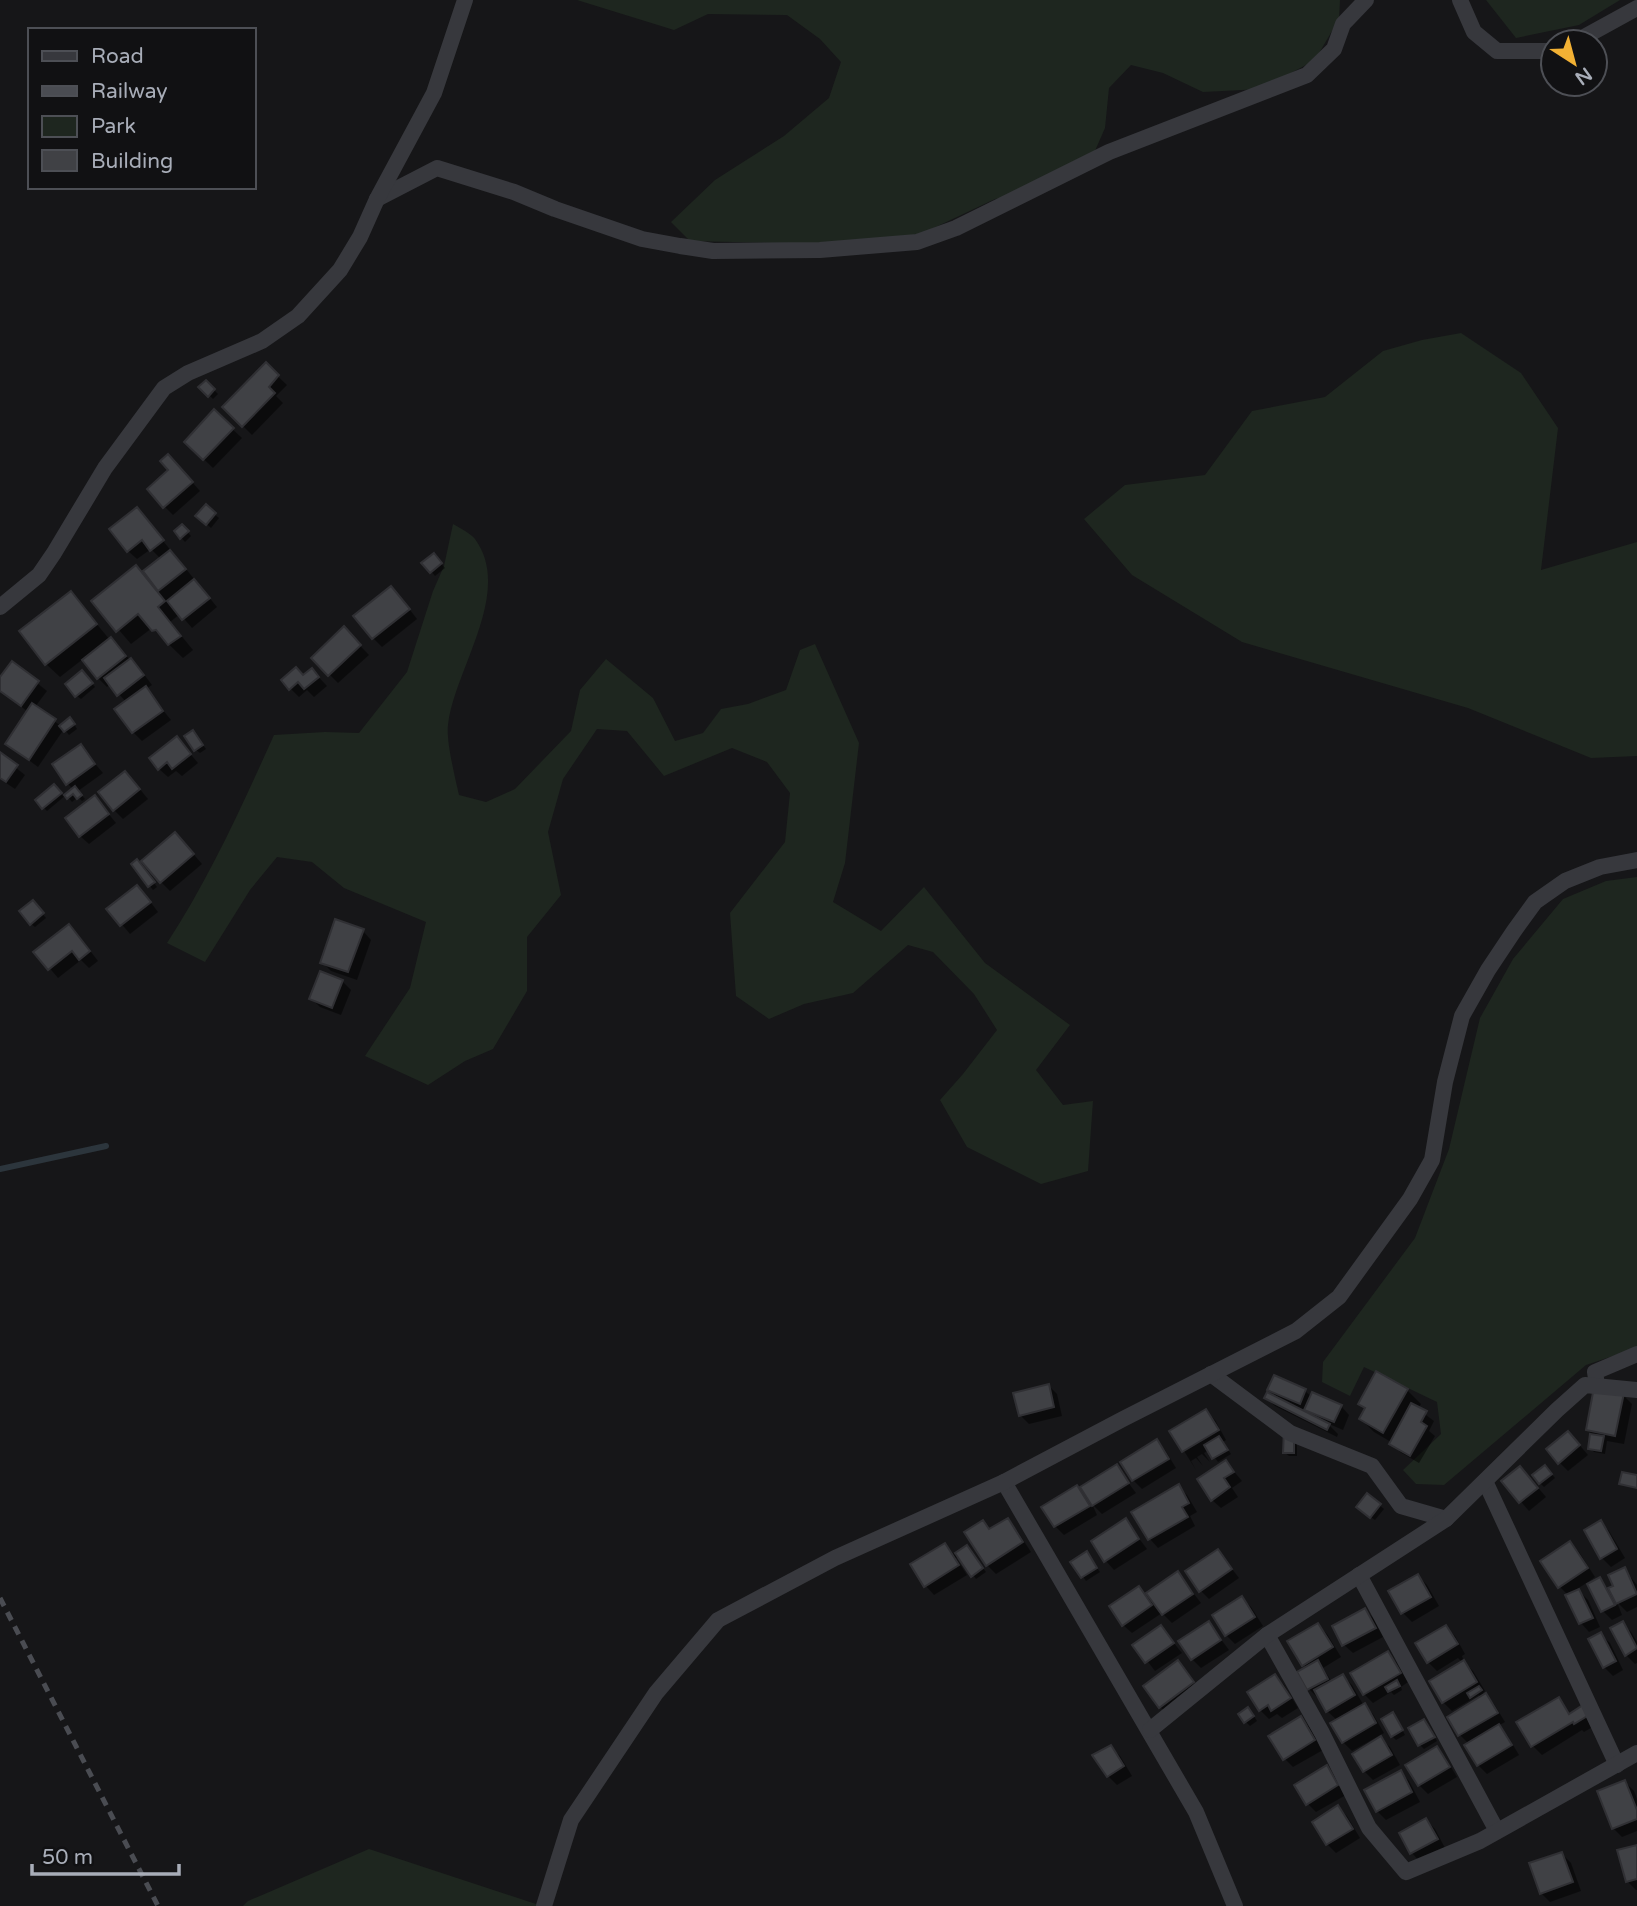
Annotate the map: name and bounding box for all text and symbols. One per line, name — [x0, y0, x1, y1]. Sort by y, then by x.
legend — [28, 28, 256, 189]
north arrow — [1539, 28, 1609, 98]
text: Road — [91, 44, 144, 69]
text: N — [1571, 63, 1596, 89]
text: Railway — [91, 79, 168, 104]
text: Park — [91, 114, 136, 139]
text: Building — [91, 149, 173, 174]
scale bar — [32, 1832, 178, 1876]
text: 50 m — [42, 1845, 93, 1870]

